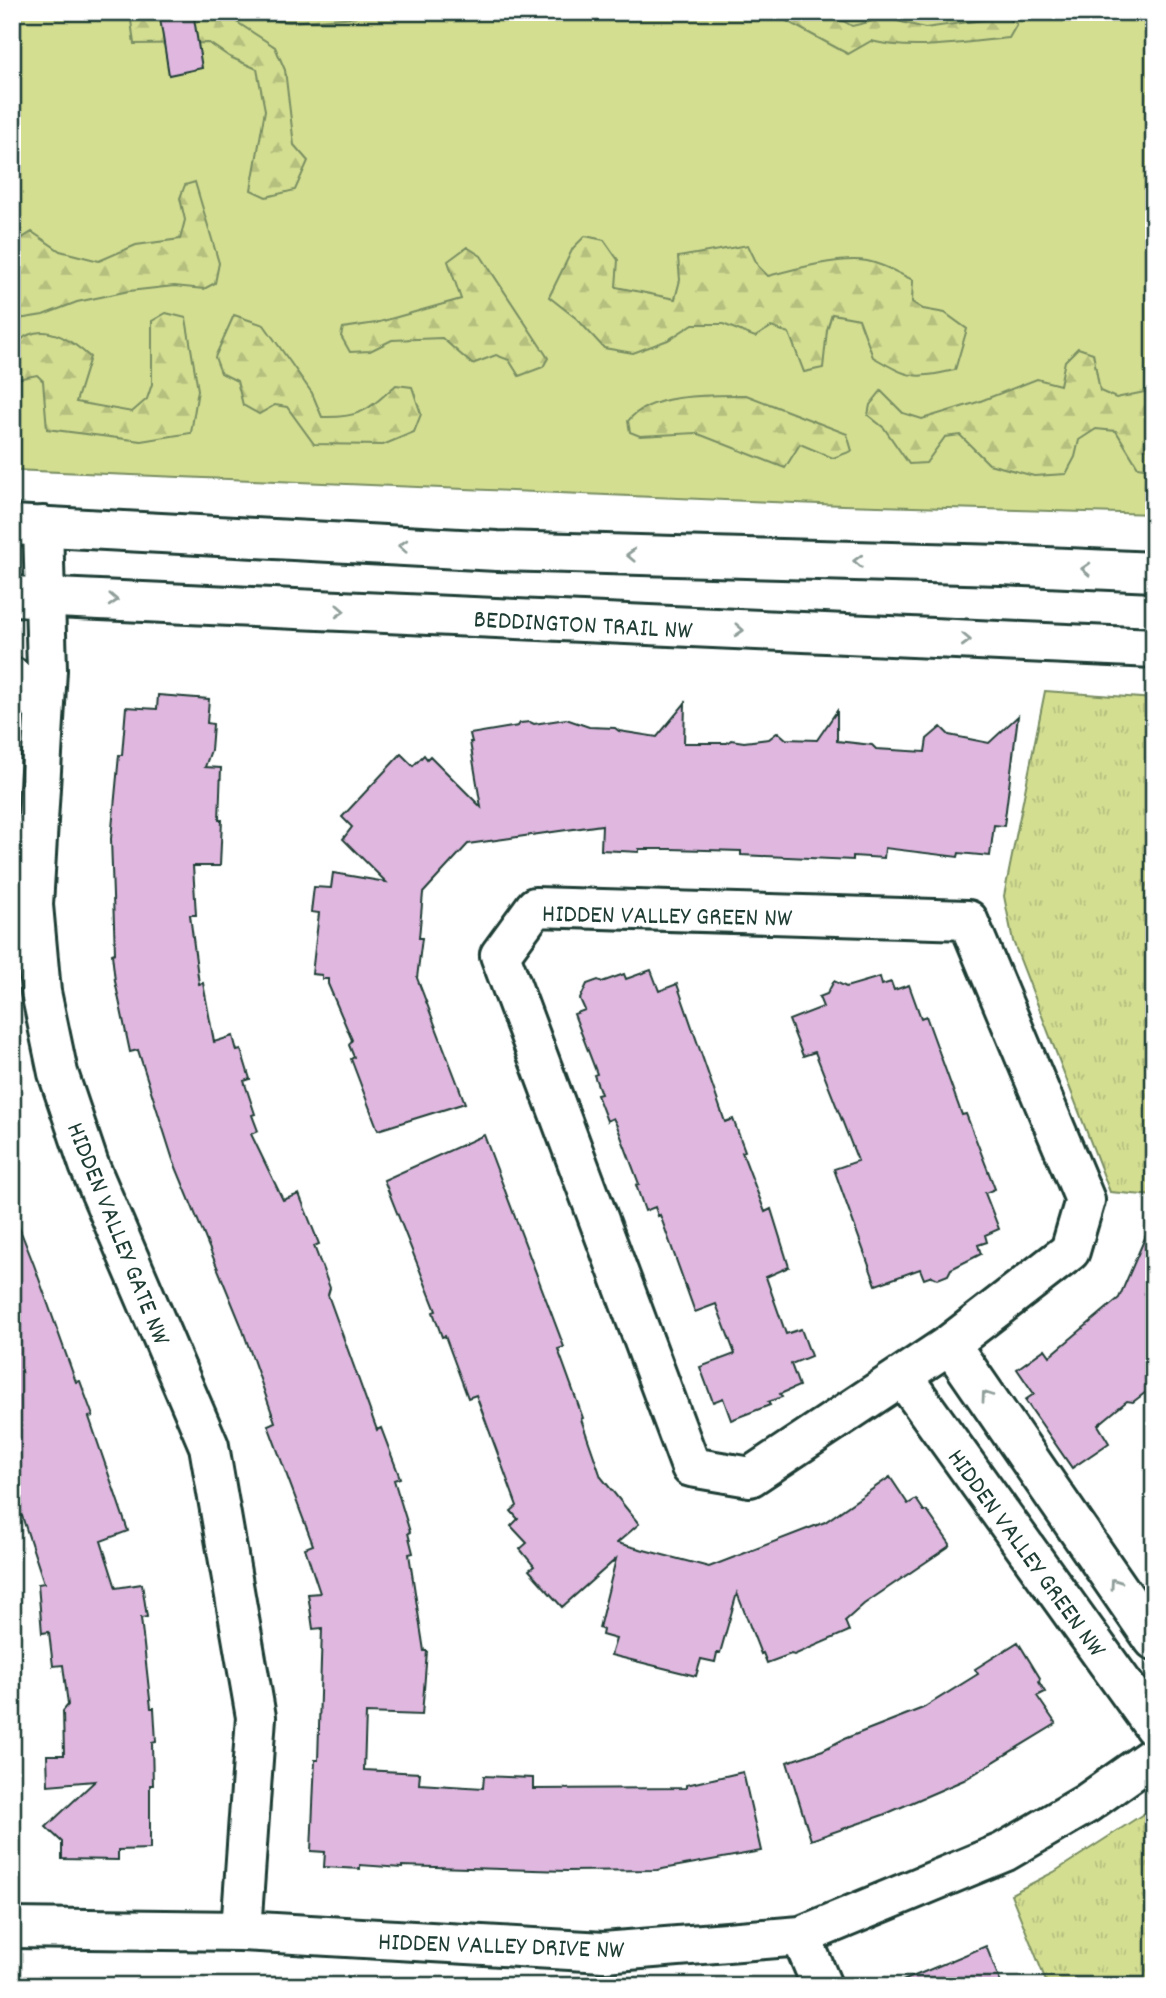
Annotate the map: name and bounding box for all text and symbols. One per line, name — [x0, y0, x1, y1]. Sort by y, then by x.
one-way arrow — [398, 539, 409, 554]
one-way arrow — [625, 547, 636, 563]
one-way arrow — [852, 553, 863, 569]
one-way arrow — [1080, 562, 1091, 577]
one-way arrow — [108, 593, 119, 608]
street label: BEDDINGTON TRAIL NW — [473, 602, 693, 651]
one-way arrow — [335, 604, 346, 619]
one-way arrow — [734, 622, 745, 637]
one-way arrow — [961, 632, 972, 647]
street label: HIDDEN VALLEY GREEN NW — [542, 897, 792, 938]
street label: HIDDEN VALLEY GATE NW — [55, 1117, 178, 1351]
one-way arrow — [982, 1391, 994, 1404]
street label: HIDDEN VALLEY GREEN NW — [937, 1442, 1114, 1666]
one-way arrow — [1111, 1578, 1123, 1591]
street label: HIDDEN VALLEY DRIVE NW — [377, 1925, 625, 1970]

